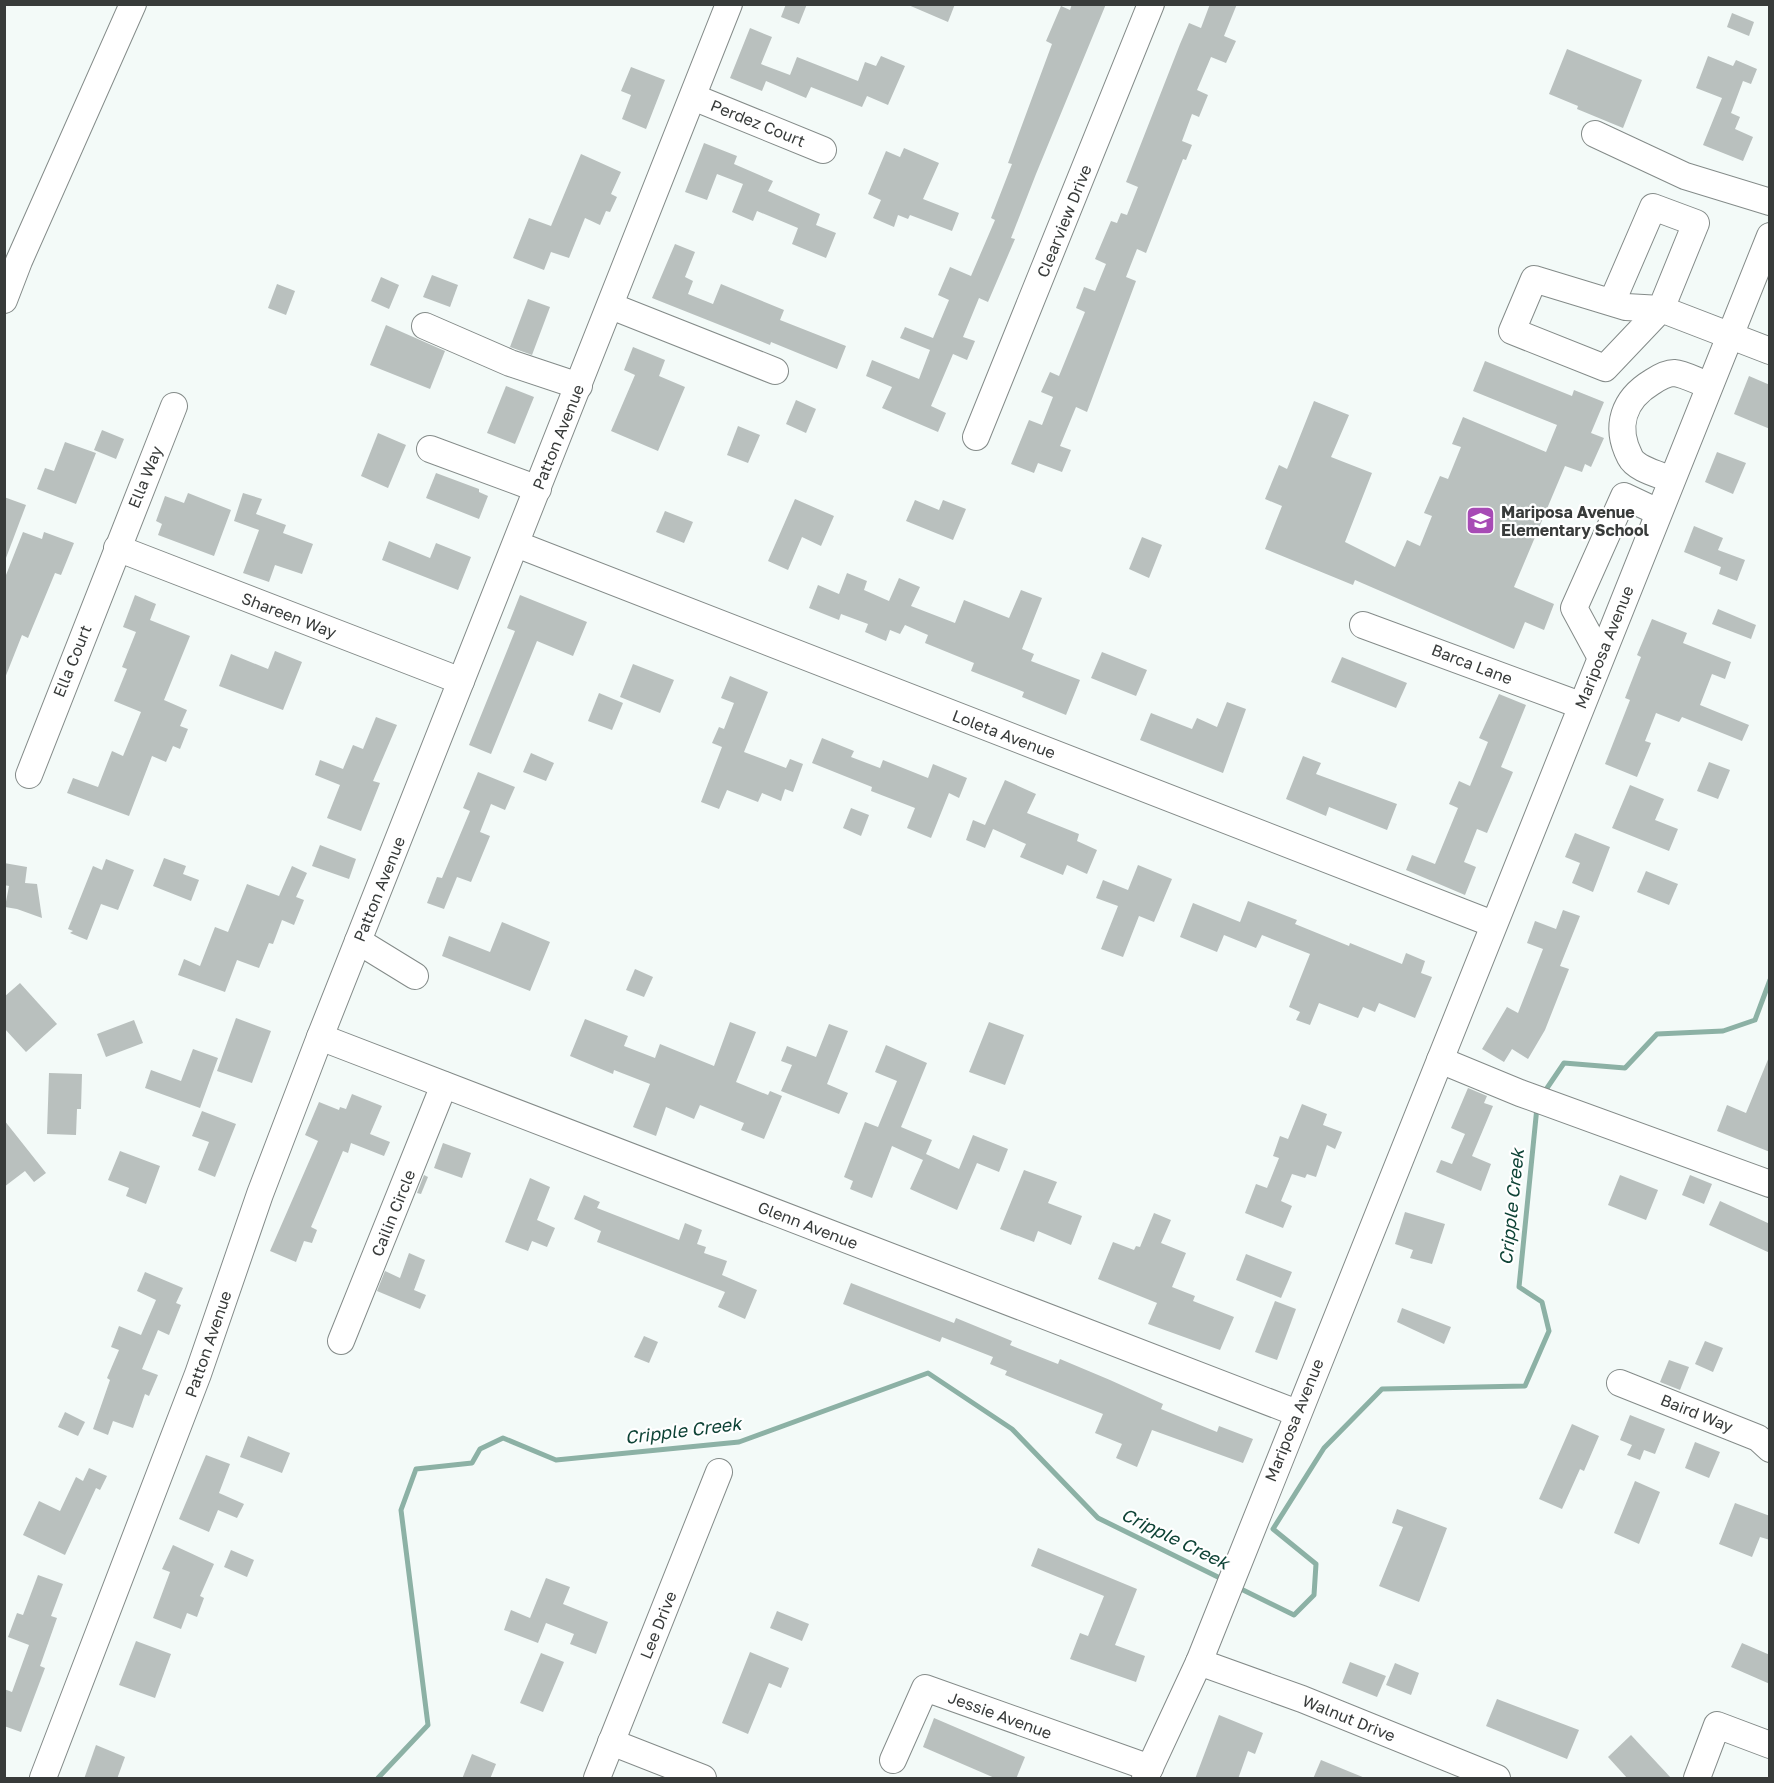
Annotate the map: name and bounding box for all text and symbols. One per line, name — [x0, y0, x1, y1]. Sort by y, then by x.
street label: Perdez Court — [708, 95, 808, 151]
street label: Clearview Drive — [1032, 162, 1096, 280]
street label: Patton Avenue — [528, 381, 588, 493]
street label: Ella Way — [123, 443, 167, 511]
place label: Mariposa Avenue Elementary School — [1501, 502, 1650, 540]
school or university icon: Mariposa Avenue Elementary School — [1464, 505, 1496, 537]
street label: Mariposa Avenue — [1570, 583, 1638, 711]
street label: Shareen Way — [239, 588, 339, 642]
street label: Ella Court — [48, 622, 96, 700]
street label: Barca Lane — [1429, 639, 1515, 689]
street label: Loleta Avenue — [950, 705, 1058, 763]
street label: Patton Avenue — [349, 833, 409, 945]
water label: Cripple Creek — [1494, 1146, 1528, 1266]
street label: Cailin Circle — [367, 1167, 419, 1259]
street label: Glenn Avenue — [755, 1197, 861, 1253]
street label: Patton Avenue — [180, 1288, 236, 1400]
street label: Mariposa Avenue — [1260, 1356, 1328, 1484]
street label: Baird Way — [1658, 1389, 1736, 1437]
water label: Cripple Creek — [624, 1412, 744, 1448]
water label: Cripple Creek — [1118, 1503, 1234, 1574]
street label: Lee Drive — [635, 1588, 681, 1662]
street label: Jessie Avenue — [945, 1687, 1055, 1743]
street label: Walnut Drive — [1300, 1690, 1398, 1746]

